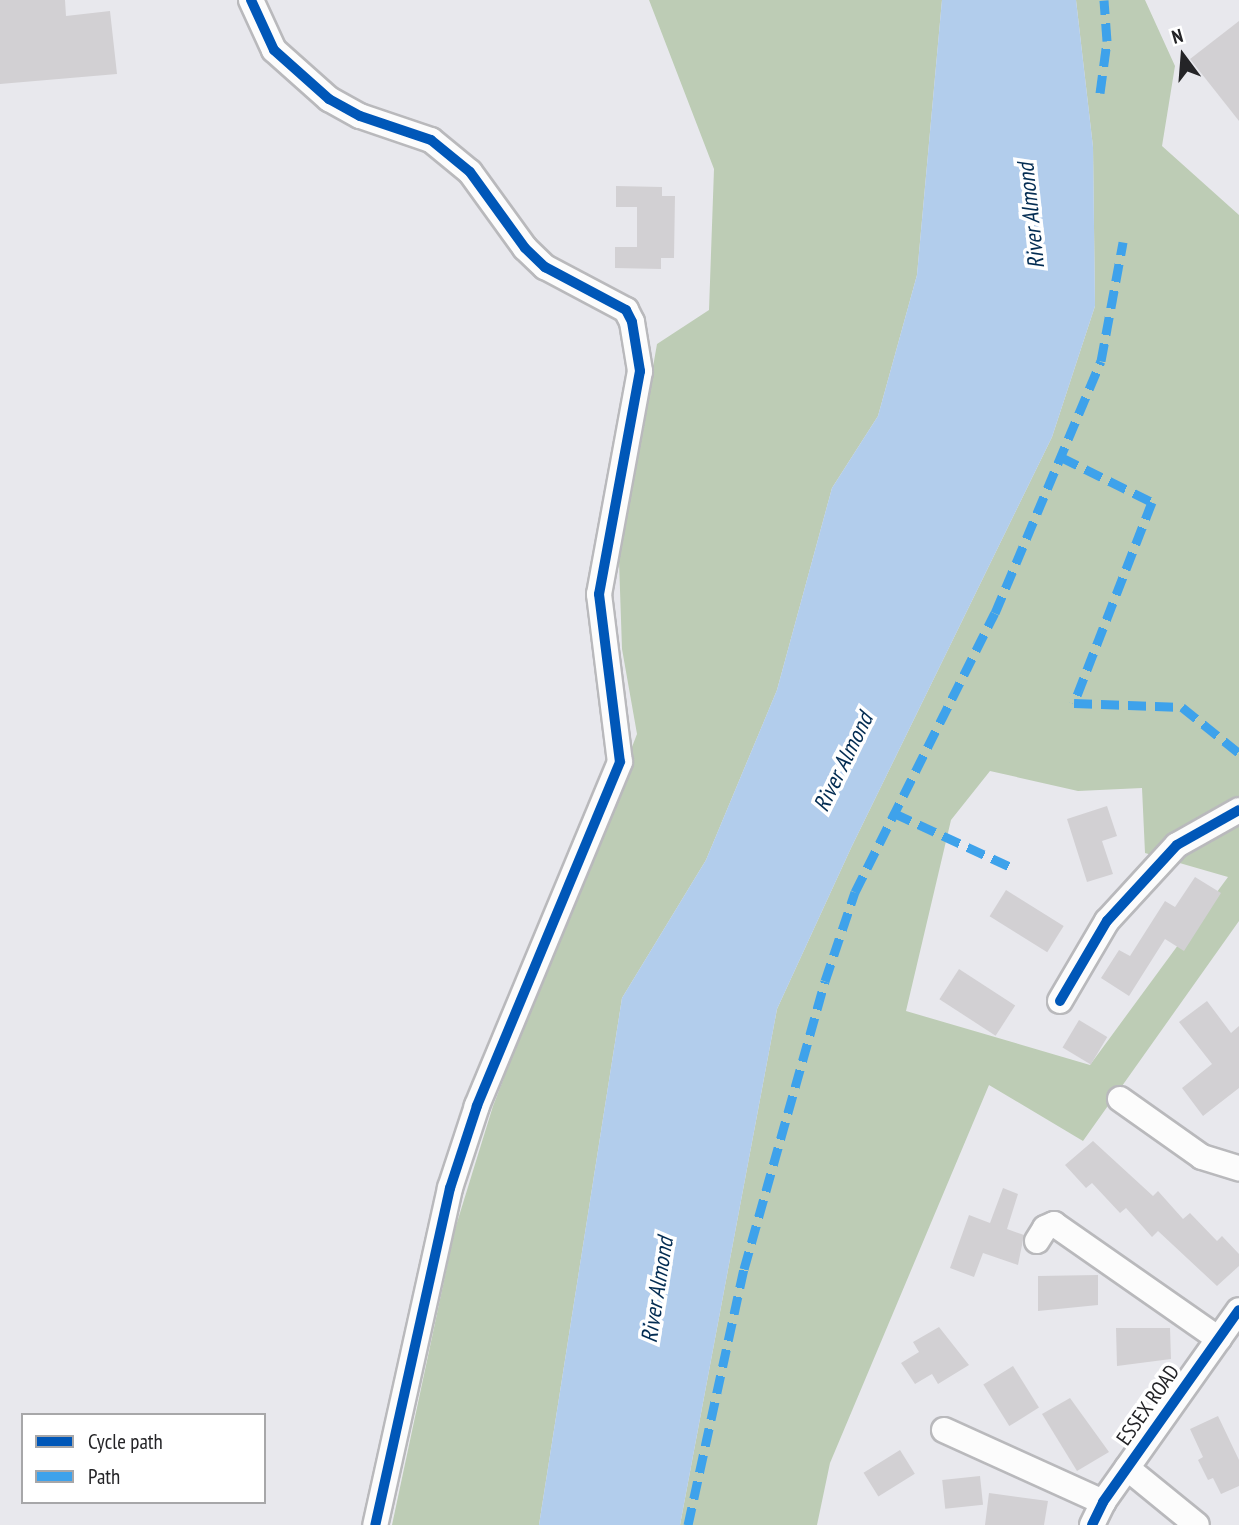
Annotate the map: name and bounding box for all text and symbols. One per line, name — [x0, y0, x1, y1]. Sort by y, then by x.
north arrow — [1148, 21, 1218, 91]
text: N — [1169, 23, 1185, 49]
water label: River Almond — [1012, 161, 1050, 271]
water label: River Almond — [807, 708, 879, 816]
water label: River Almond — [635, 1235, 679, 1345]
street label: ESSEX ROAD — [1111, 1360, 1185, 1450]
legend — [21, 1413, 266, 1504]
text: Cycle path — [88, 1428, 163, 1455]
text: Path — [88, 1463, 120, 1490]

